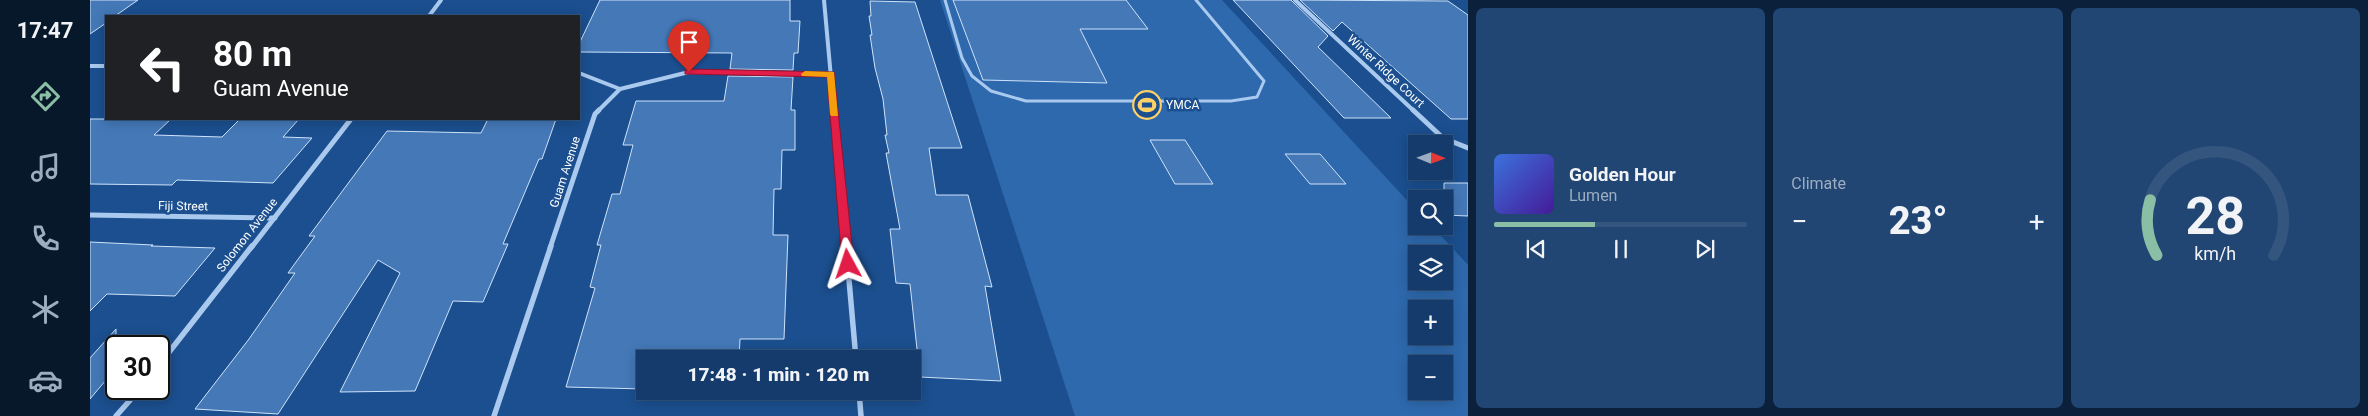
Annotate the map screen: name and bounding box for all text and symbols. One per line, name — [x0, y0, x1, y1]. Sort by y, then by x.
text: 17:47 — [17, 18, 73, 43]
pin — [668, 21, 710, 72]
icon: arrive — [675, 28, 703, 56]
street label: Winter Ridge Court — [1345, 32, 1427, 110]
text: 80 m — [213, 34, 292, 75]
icon: left — [130, 35, 195, 100]
text: Guam Avenue — [213, 76, 349, 101]
icon: directions — [28, 79, 63, 114]
sports icon: YMCA — [1132, 90, 1162, 120]
place label: YMCA — [1166, 98, 1199, 112]
street label: Guam Avenue — [547, 135, 583, 209]
north arrow — [1408, 135, 1452, 180]
map controls — [1408, 135, 1453, 400]
icon: music — [28, 150, 63, 185]
text: Golden Hour — [1569, 163, 1676, 186]
text: Climate — [1791, 174, 1846, 193]
text: Lumen — [1569, 186, 1617, 205]
text: 28 — [2185, 186, 2245, 247]
button: search — [1408, 190, 1453, 235]
street label: Solomon Avenue — [214, 195, 280, 275]
street label: Fiji Street — [158, 199, 208, 213]
text: 23° — [1889, 199, 1947, 243]
text: − — [1791, 205, 1807, 238]
text: + — [2029, 205, 2045, 238]
icon: phone — [28, 221, 63, 256]
icon: previous — [1522, 235, 1550, 263]
icon: pause — [1607, 235, 1635, 263]
icon: next — [1691, 235, 1719, 263]
position arrow — [821, 237, 873, 289]
text: km/h — [2194, 243, 2236, 264]
button: layers — [1408, 245, 1453, 290]
icon: climate — [28, 292, 63, 327]
button: + — [1408, 300, 1453, 345]
speed limit sign: 30 — [105, 335, 170, 400]
button: − — [1408, 355, 1453, 400]
icon: car — [28, 363, 63, 398]
text: 17:48 · 1 min · 120 m — [687, 363, 870, 386]

